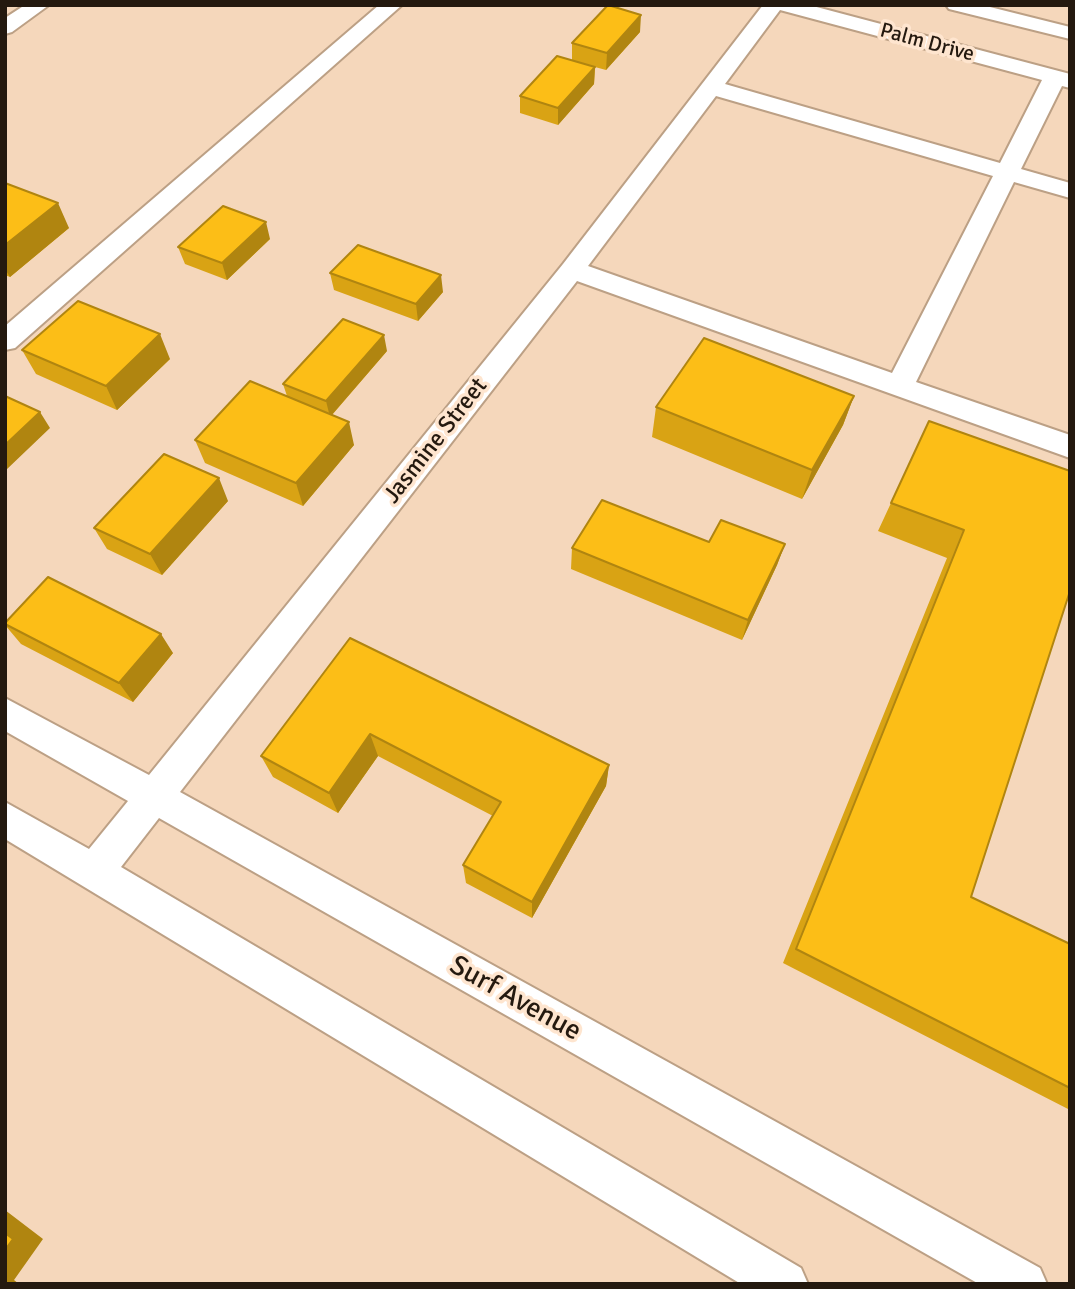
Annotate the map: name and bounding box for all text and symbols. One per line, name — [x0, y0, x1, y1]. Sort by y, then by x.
street label: Palm Drive — [877, 18, 977, 68]
street label: Jasmine Street — [378, 373, 494, 509]
street label: Surf Avenue — [443, 949, 587, 1049]

